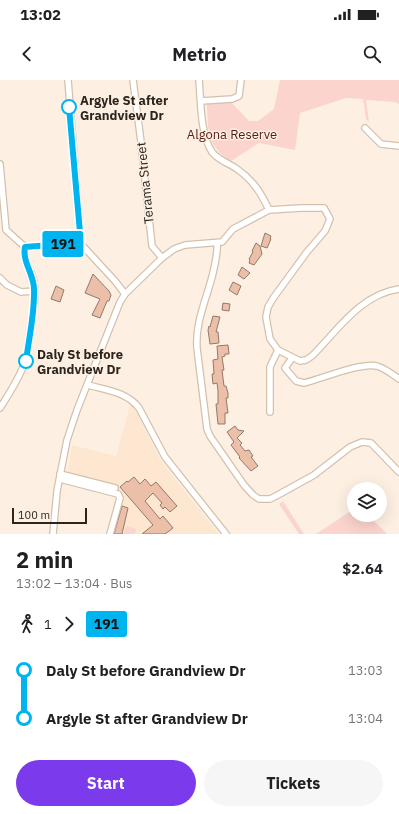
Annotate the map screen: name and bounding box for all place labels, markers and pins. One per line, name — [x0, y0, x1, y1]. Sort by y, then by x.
place label: Argyle St after Grandview Dr — [80, 92, 168, 124]
marker: Argyle St after Grandview Dr — [61, 99, 77, 115]
place label: Daly St before Grandview Dr — [37, 346, 123, 378]
marker: Daly St before Grandview Dr — [18, 353, 34, 369]

